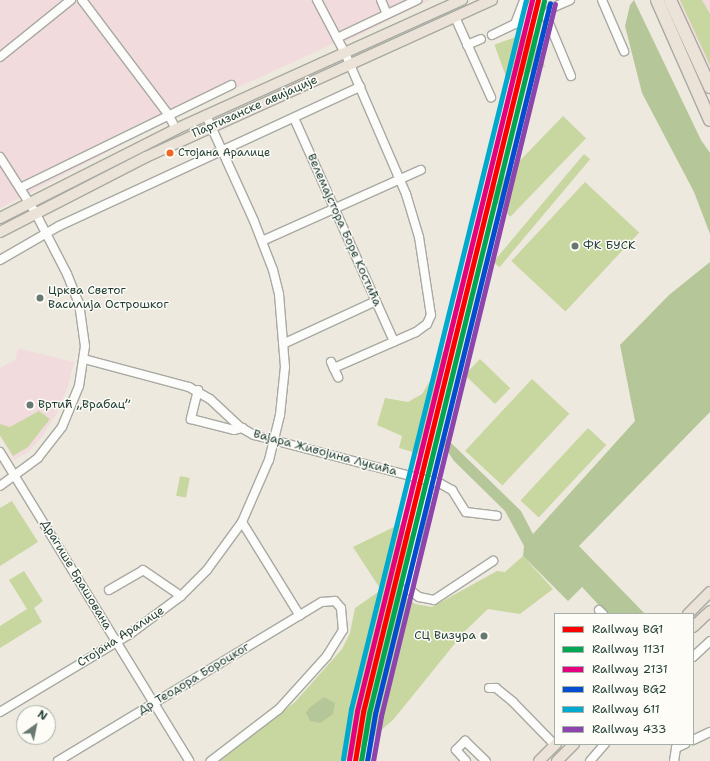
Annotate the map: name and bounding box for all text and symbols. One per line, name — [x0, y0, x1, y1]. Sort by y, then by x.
street label: Партизанске авијације — [190, 73, 320, 141]
place label: Стојана Аралице — [178, 146, 270, 160]
marker: Стојана Аралице — [165, 148, 175, 158]
street label: Велемајстора Боре Костића — [304, 151, 384, 309]
place label: ФК БУСК — [583, 239, 636, 253]
marker: ФК БУСК — [570, 241, 580, 251]
place label: Црква Светог Василија Острошког — [48, 284, 169, 312]
marker: Црква Светог Василија Острошког — [35, 293, 45, 303]
place label: Вртић „Врабац” — [38, 398, 130, 412]
marker: Вртић „Врабац” — [25, 400, 35, 410]
street label: Вајара Живојина Лукића — [252, 427, 398, 479]
street label: Драгише Брашована — [37, 517, 115, 633]
street label: Стојана Аралице — [75, 604, 167, 670]
legend — [554, 613, 694, 745]
text: Railway BG1 — [592, 621, 663, 637]
place label: СЦ Визура — [414, 629, 476, 643]
marker: СЦ Визура — [479, 631, 489, 641]
street label: Др Теодора Бороцког — [136, 640, 252, 718]
text: Railway 1131 — [592, 641, 664, 657]
text: Railway 2131 — [592, 661, 668, 677]
text: Railway BG2 — [592, 681, 667, 697]
text: Railway 611 — [592, 701, 660, 717]
north arrow — [16, 705, 56, 745]
text: N — [35, 707, 50, 724]
text: Railway 433 — [592, 721, 666, 737]

